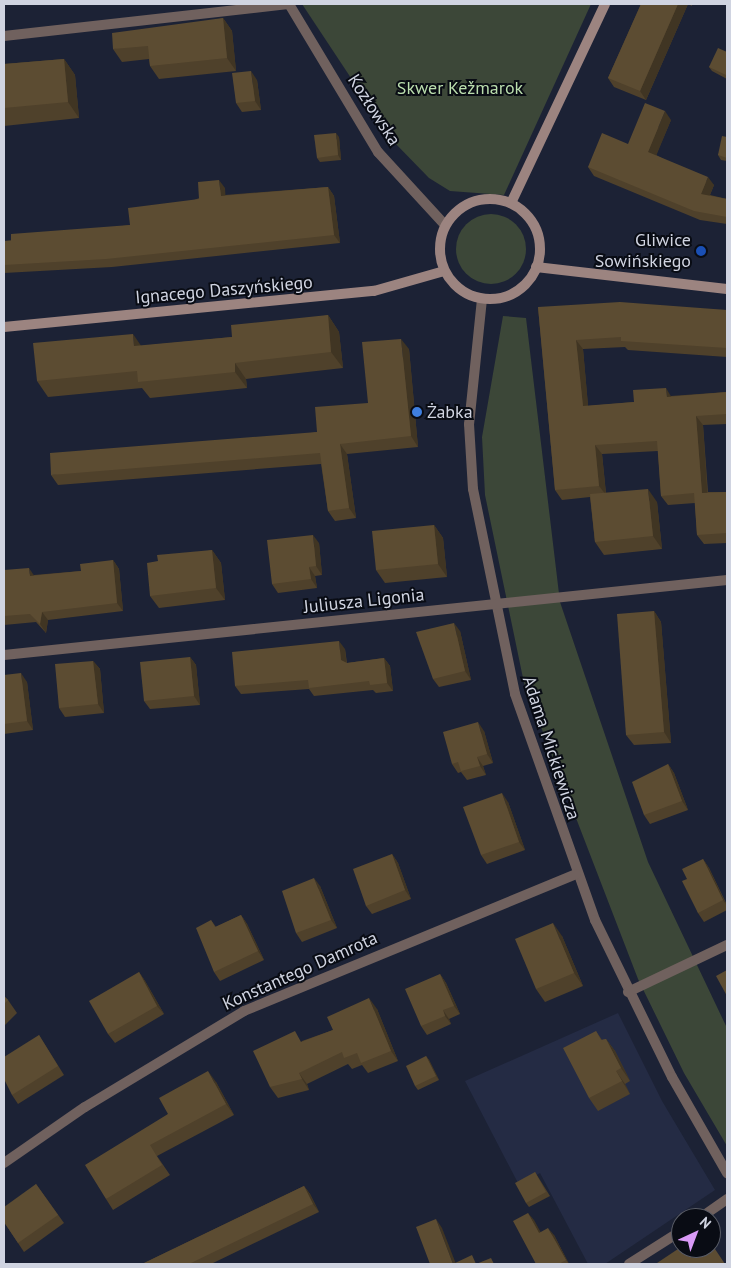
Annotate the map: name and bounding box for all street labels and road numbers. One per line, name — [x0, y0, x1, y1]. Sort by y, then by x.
street label: Kozłowska — [343, 70, 405, 150]
street label: Ignacego Daszyńskiego — [134, 271, 314, 309]
street label: Juliusza Ligonia — [303, 584, 425, 618]
street label: Adama Mickiewicza — [518, 673, 584, 823]
street label: Konstantego Damrota — [219, 927, 381, 1015]

